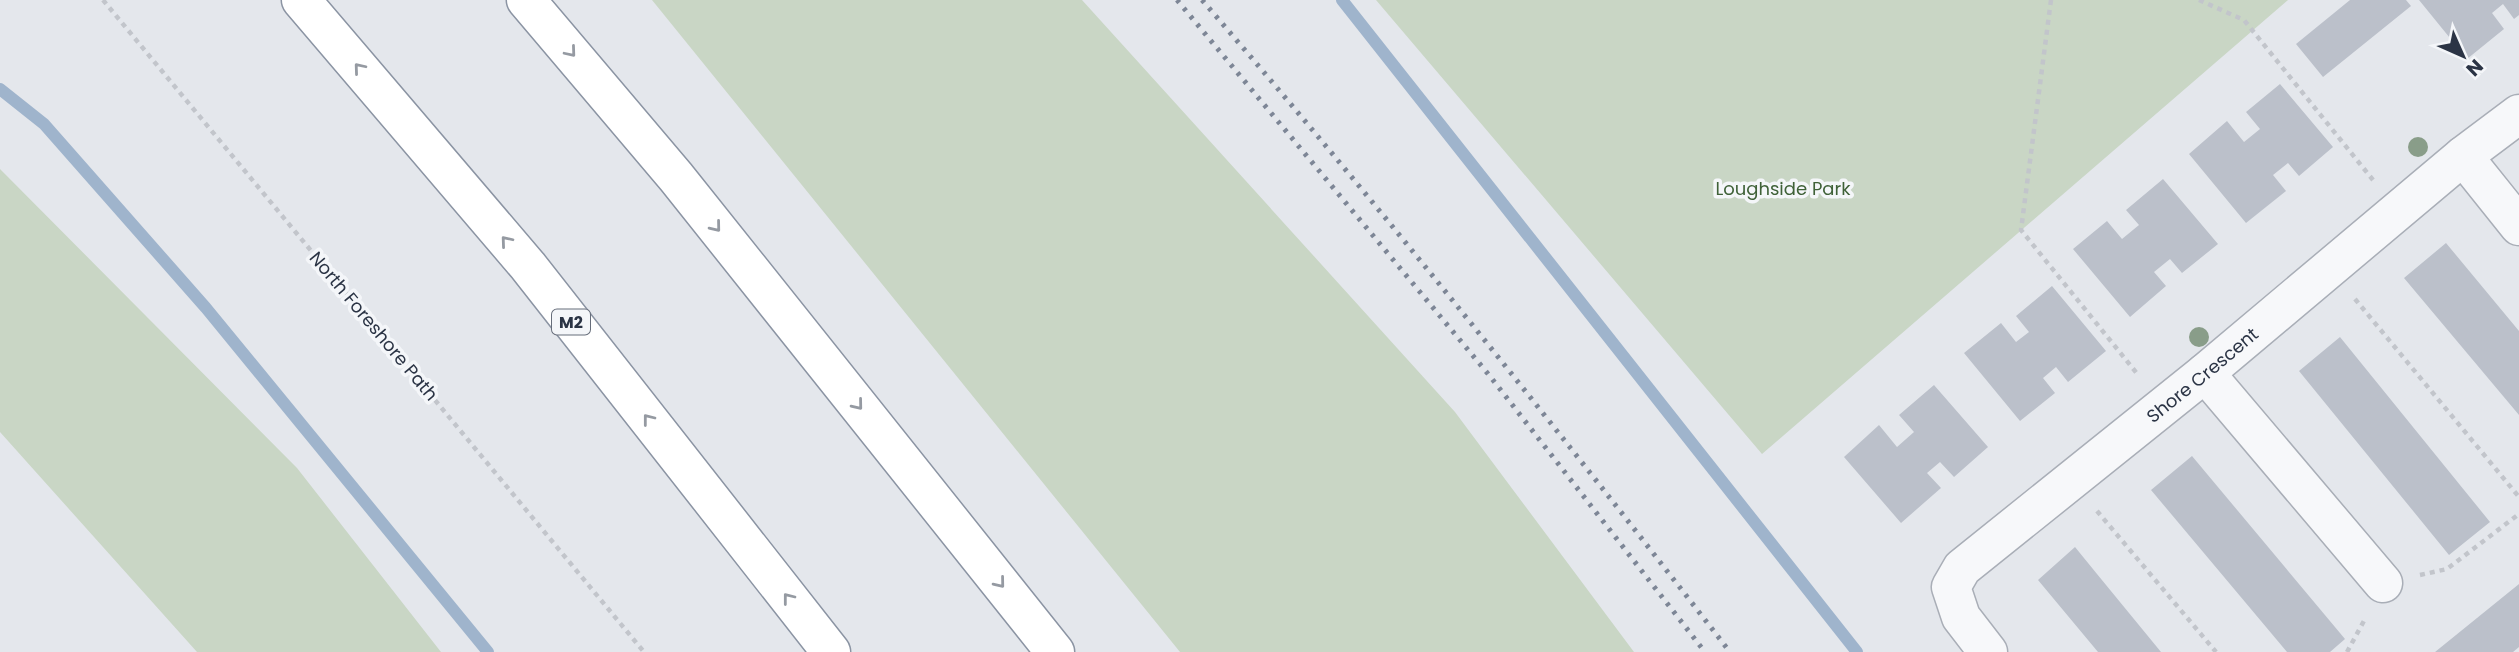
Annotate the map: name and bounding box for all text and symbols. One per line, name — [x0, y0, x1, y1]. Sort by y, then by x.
north arrow — [2428, 21, 2498, 91]
one-way arrow — [562, 44, 575, 57]
text: N — [2460, 53, 2489, 82]
one-way arrow — [355, 63, 367, 76]
park label: Loughside Park — [1715, 176, 1851, 201]
one-way arrow — [708, 219, 720, 232]
one-way arrow — [502, 237, 514, 250]
street label: North Foreshore Path — [304, 246, 444, 406]
road number: M2 — [552, 310, 590, 334]
street label: Shore Crescent — [2141, 321, 2263, 428]
one-way arrow — [849, 397, 862, 409]
one-way arrow — [643, 415, 656, 427]
one-way arrow — [991, 575, 1004, 587]
one-way arrow — [784, 594, 797, 606]

